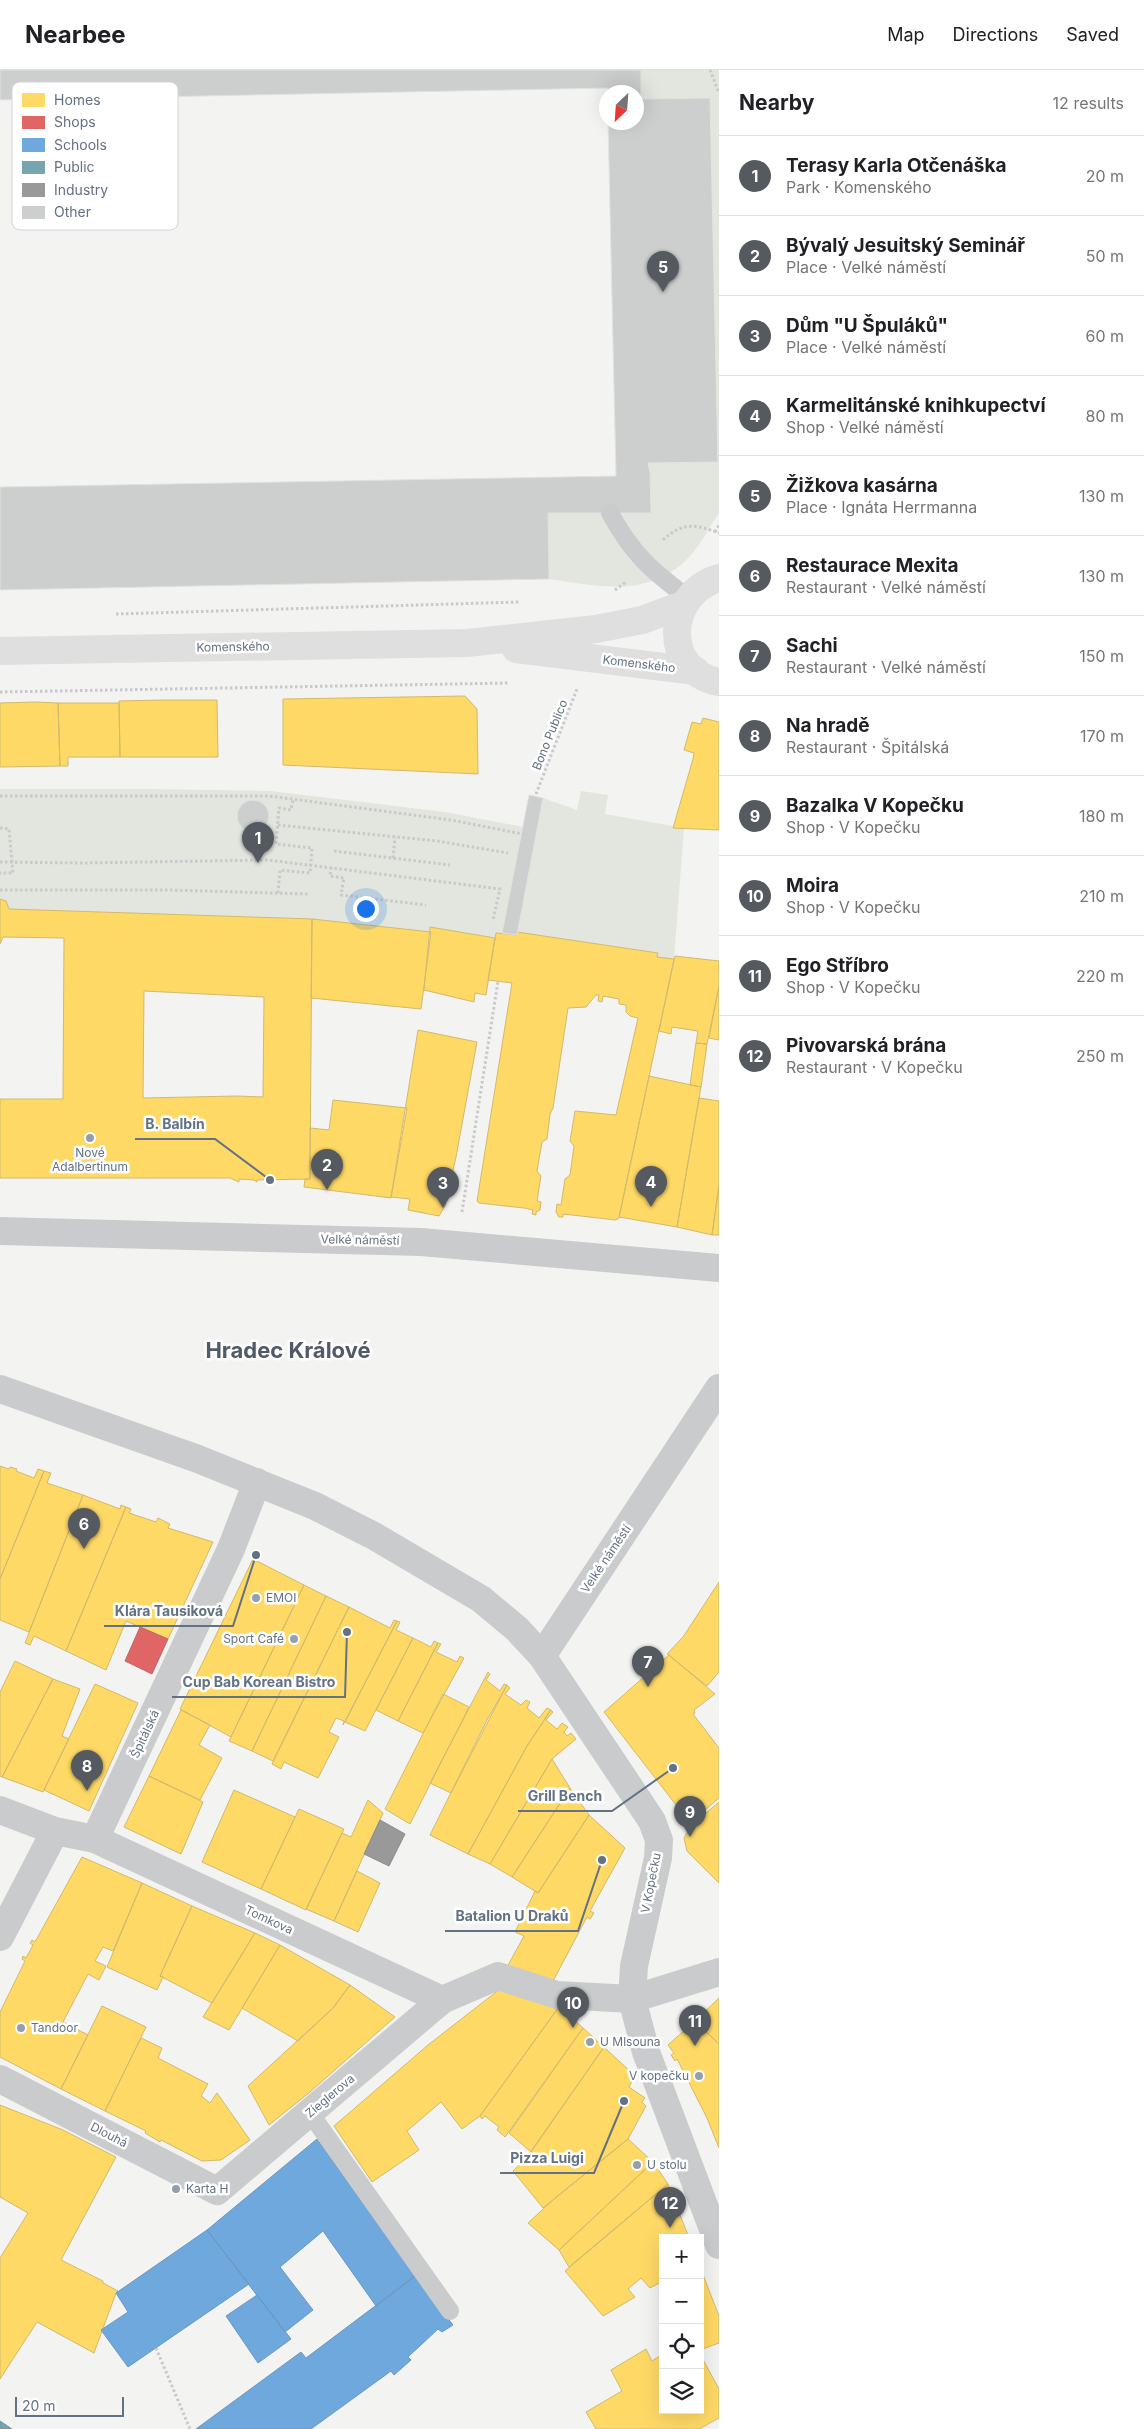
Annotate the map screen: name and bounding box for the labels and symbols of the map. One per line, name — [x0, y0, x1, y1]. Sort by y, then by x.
legend — [12, 82, 178, 230]
north arrow — [599, 85, 644, 130]
text: Homes — [54, 91, 101, 108]
text: Shops — [54, 113, 96, 130]
text: Schools — [54, 136, 107, 153]
text: Public — [54, 158, 95, 175]
text: Industry — [54, 181, 108, 198]
text: Other — [54, 203, 91, 220]
pin: 5 — [647, 251, 679, 292]
street label: Komenského — [196, 638, 270, 655]
street label: Komenského — [602, 652, 676, 675]
street label: Bono Publico — [529, 697, 570, 772]
pin: 1 — [242, 822, 274, 863]
your location — [353, 896, 379, 922]
callout: B. Balbín — [135, 1110, 215, 1139]
text: B. Balbín — [145, 1115, 205, 1132]
marker: Nové Adalbertinum — [84, 1132, 96, 1144]
place label: Nové Adalbertinum — [52, 1145, 128, 1174]
pin: 2 — [311, 1149, 343, 1190]
pin: 4 — [635, 1166, 667, 1207]
pin: 3 — [427, 1167, 459, 1208]
street label: Velké náměstí — [321, 1231, 400, 1248]
district label: Hradec Králové — [205, 1337, 371, 1363]
pin: 6 — [68, 1508, 100, 1549]
street label: Velké náměstí — [577, 1522, 634, 1596]
place label: EMOI — [266, 1590, 296, 1605]
marker: EMOI — [250, 1592, 262, 1604]
callout: Klára Tausiková — [104, 1597, 233, 1626]
text: Klára Tausiková — [115, 1602, 223, 1619]
place label: Sport Café — [223, 1631, 284, 1646]
marker: Sport Café — [288, 1633, 300, 1645]
pin: 7 — [632, 1646, 664, 1687]
callout: Cup Bab Korean Bistro — [172, 1668, 345, 1697]
text: Cup Bab Korean Bistro — [183, 1673, 336, 1690]
street label: Špitálská — [127, 1707, 162, 1760]
pin: 8 — [71, 1750, 103, 1791]
callout: Grill Bench — [518, 1782, 612, 1811]
text: Grill Bench — [528, 1787, 602, 1804]
pin: 9 — [674, 1796, 706, 1837]
street label: V Kopečku — [637, 1851, 664, 1914]
street label: Tomkova — [243, 1902, 296, 1937]
callout: Batalion U Draků — [445, 1902, 578, 1931]
text: Batalion U Draků — [455, 1907, 569, 1924]
pin: 10 — [557, 1987, 589, 2028]
pin: 11 — [679, 2005, 711, 2046]
place label: Tandoor — [31, 2020, 78, 2035]
marker: Tandoor — [15, 2022, 27, 2034]
place label: U Mlsouna — [600, 2034, 661, 2049]
marker: U Mlsouna — [584, 2036, 596, 2048]
place label: V kopečku — [629, 2068, 689, 2083]
marker: V kopečku — [693, 2070, 705, 2082]
street label: Zieglerova — [302, 2071, 357, 2120]
street label: Dlouhá — [88, 2119, 130, 2150]
callout: Pizza Luigi — [500, 2144, 594, 2173]
text: Pizza Luigi — [510, 2149, 584, 2166]
place label: U stolu — [647, 2157, 687, 2172]
marker: U stolu — [631, 2159, 643, 2171]
place label: Karta H — [186, 2181, 229, 2196]
marker: Karta H — [170, 2183, 182, 2195]
pin: 12 — [654, 2187, 686, 2228]
scale bar — [15, 2394, 124, 2417]

